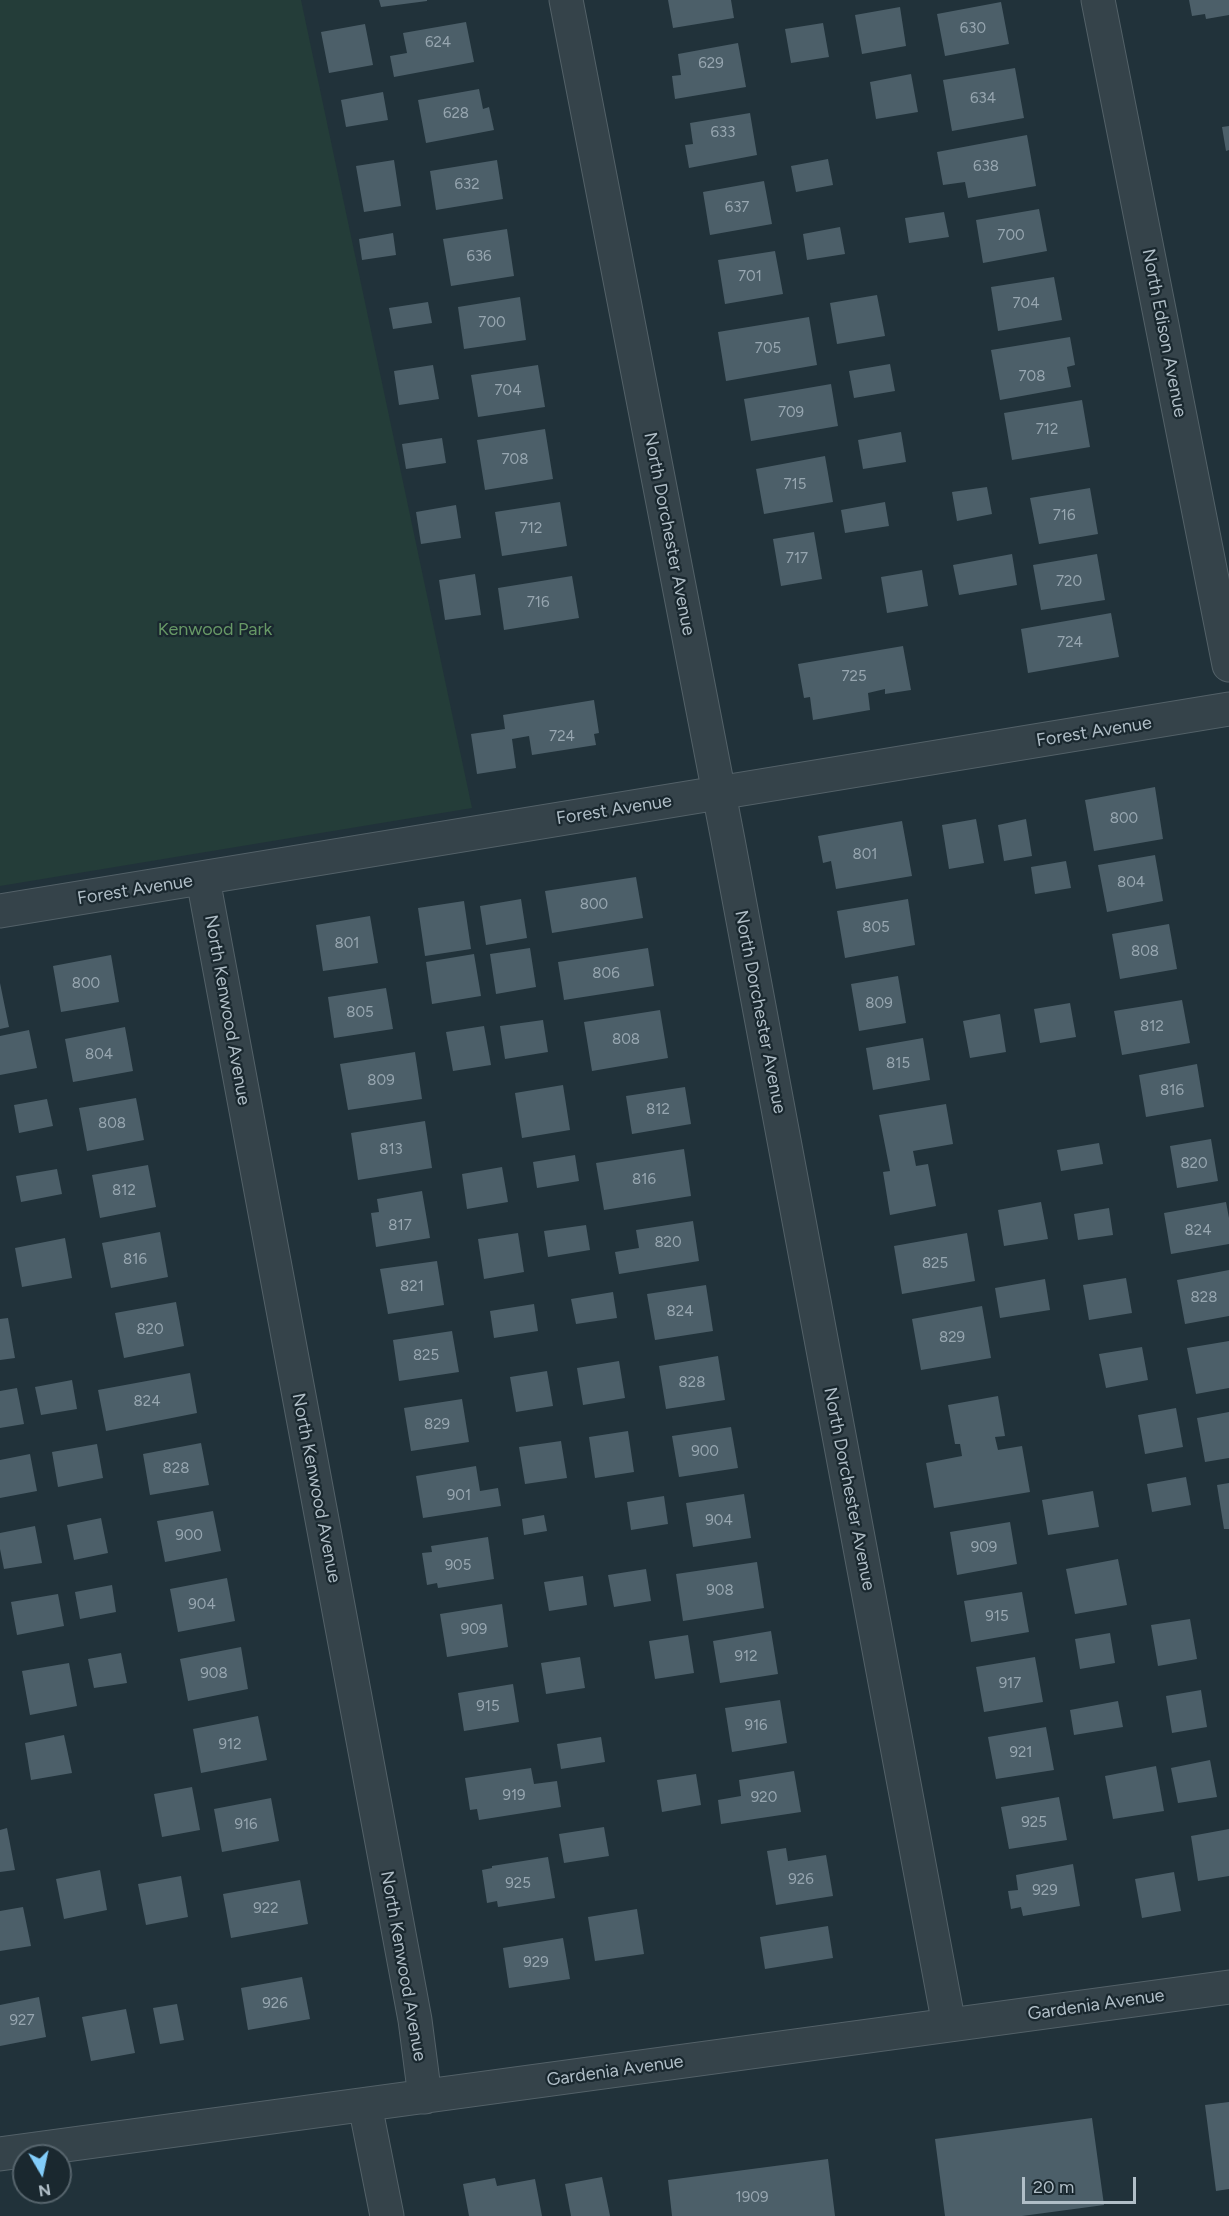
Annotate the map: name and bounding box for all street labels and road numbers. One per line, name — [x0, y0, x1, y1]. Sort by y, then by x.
street label: North Edison Avenue — [1137, 247, 1191, 419]
street label: North Dorchester Avenue — [639, 431, 699, 637]
street label: Forest Avenue — [1035, 712, 1153, 752]
street label: Forest Avenue — [555, 790, 673, 830]
street label: Forest Avenue — [76, 870, 194, 910]
street label: North Dorchester Avenue — [730, 909, 790, 1115]
street label: North Kenwood Avenue — [200, 913, 254, 1107]
street label: North Dorchester Avenue — [819, 1386, 879, 1592]
street label: North Kenwood Avenue — [287, 1391, 345, 1585]
street label: North Kenwood Avenue — [376, 1869, 430, 2063]
street label: Gardenia Avenue — [1026, 1985, 1166, 2025]
street label: Gardenia Avenue — [545, 2051, 685, 2091]

